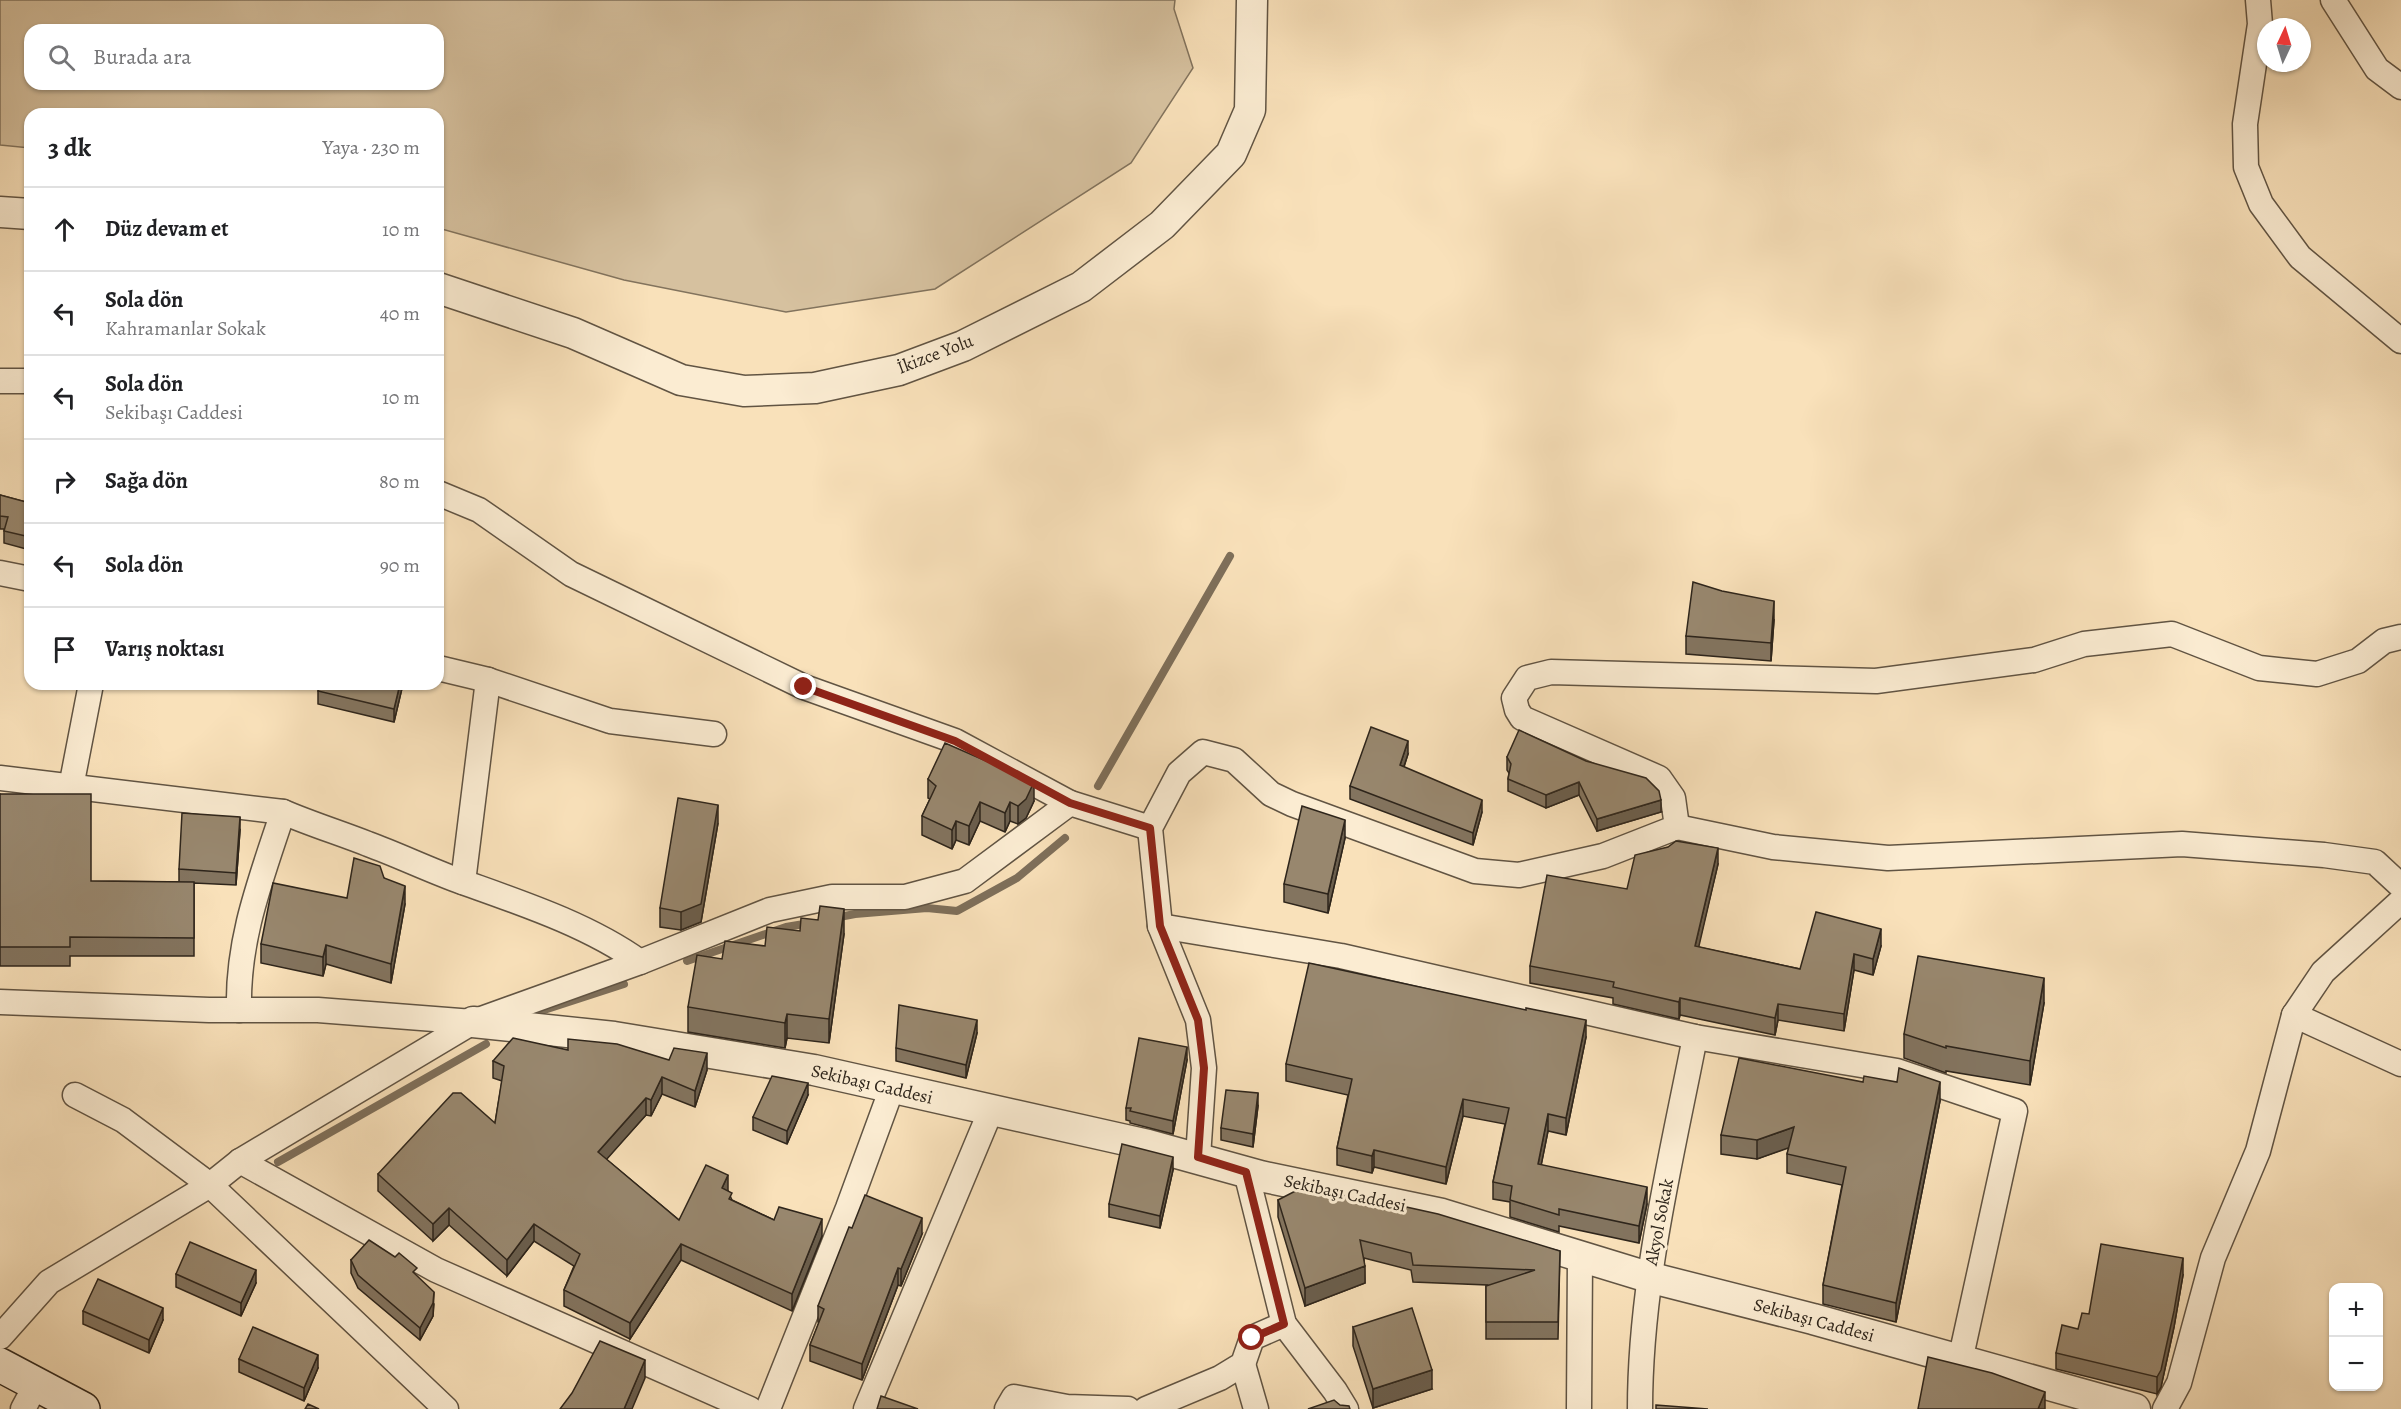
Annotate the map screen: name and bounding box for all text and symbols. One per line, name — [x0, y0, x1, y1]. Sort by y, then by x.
north arrow — [2257, 18, 2311, 72]
search box — [24, 24, 444, 90]
icon: search — [45, 41, 78, 74]
text: Burada ara — [93, 42, 192, 72]
text: 3 dk — [48, 130, 91, 165]
text: Yaya · 230 m — [323, 134, 420, 161]
icon: ahead — [48, 213, 81, 246]
text: Düz devam et — [105, 214, 228, 244]
text: 10 m — [382, 216, 420, 243]
text: Sola dön — [105, 285, 183, 315]
icon: left — [48, 297, 81, 330]
text: 40 m — [380, 300, 420, 327]
text: Kahramanlar Sokak — [105, 315, 266, 342]
street label: İkizce Yolu — [893, 328, 977, 380]
text: Sola dön — [105, 369, 183, 399]
icon: left — [48, 381, 81, 414]
text: 10 m — [382, 384, 420, 411]
text: Sekibaşı Caddesi — [105, 399, 243, 426]
icon: right — [48, 465, 81, 498]
text: Sağa dön — [105, 466, 188, 496]
text: 80 m — [379, 468, 420, 495]
icon: left — [48, 549, 81, 582]
text: Sola dön — [105, 550, 183, 580]
text: 90 m — [380, 552, 420, 579]
icon: arrive — [48, 633, 81, 666]
text: Varış noktası — [105, 634, 224, 664]
route end — [790, 673, 816, 699]
street label: Sekibaşı Caddesi — [809, 1058, 935, 1110]
street label: Sekibaşı Caddesi — [1282, 1168, 1408, 1218]
street label: Akyol Sokak — [1639, 1177, 1679, 1268]
map controls — [2329, 1283, 2383, 1391]
button: + — [2329, 1283, 2383, 1337]
street label: Sekibaşı Caddesi — [1751, 1292, 1877, 1348]
route start — [1238, 1324, 1264, 1350]
button: − — [2329, 1337, 2383, 1391]

